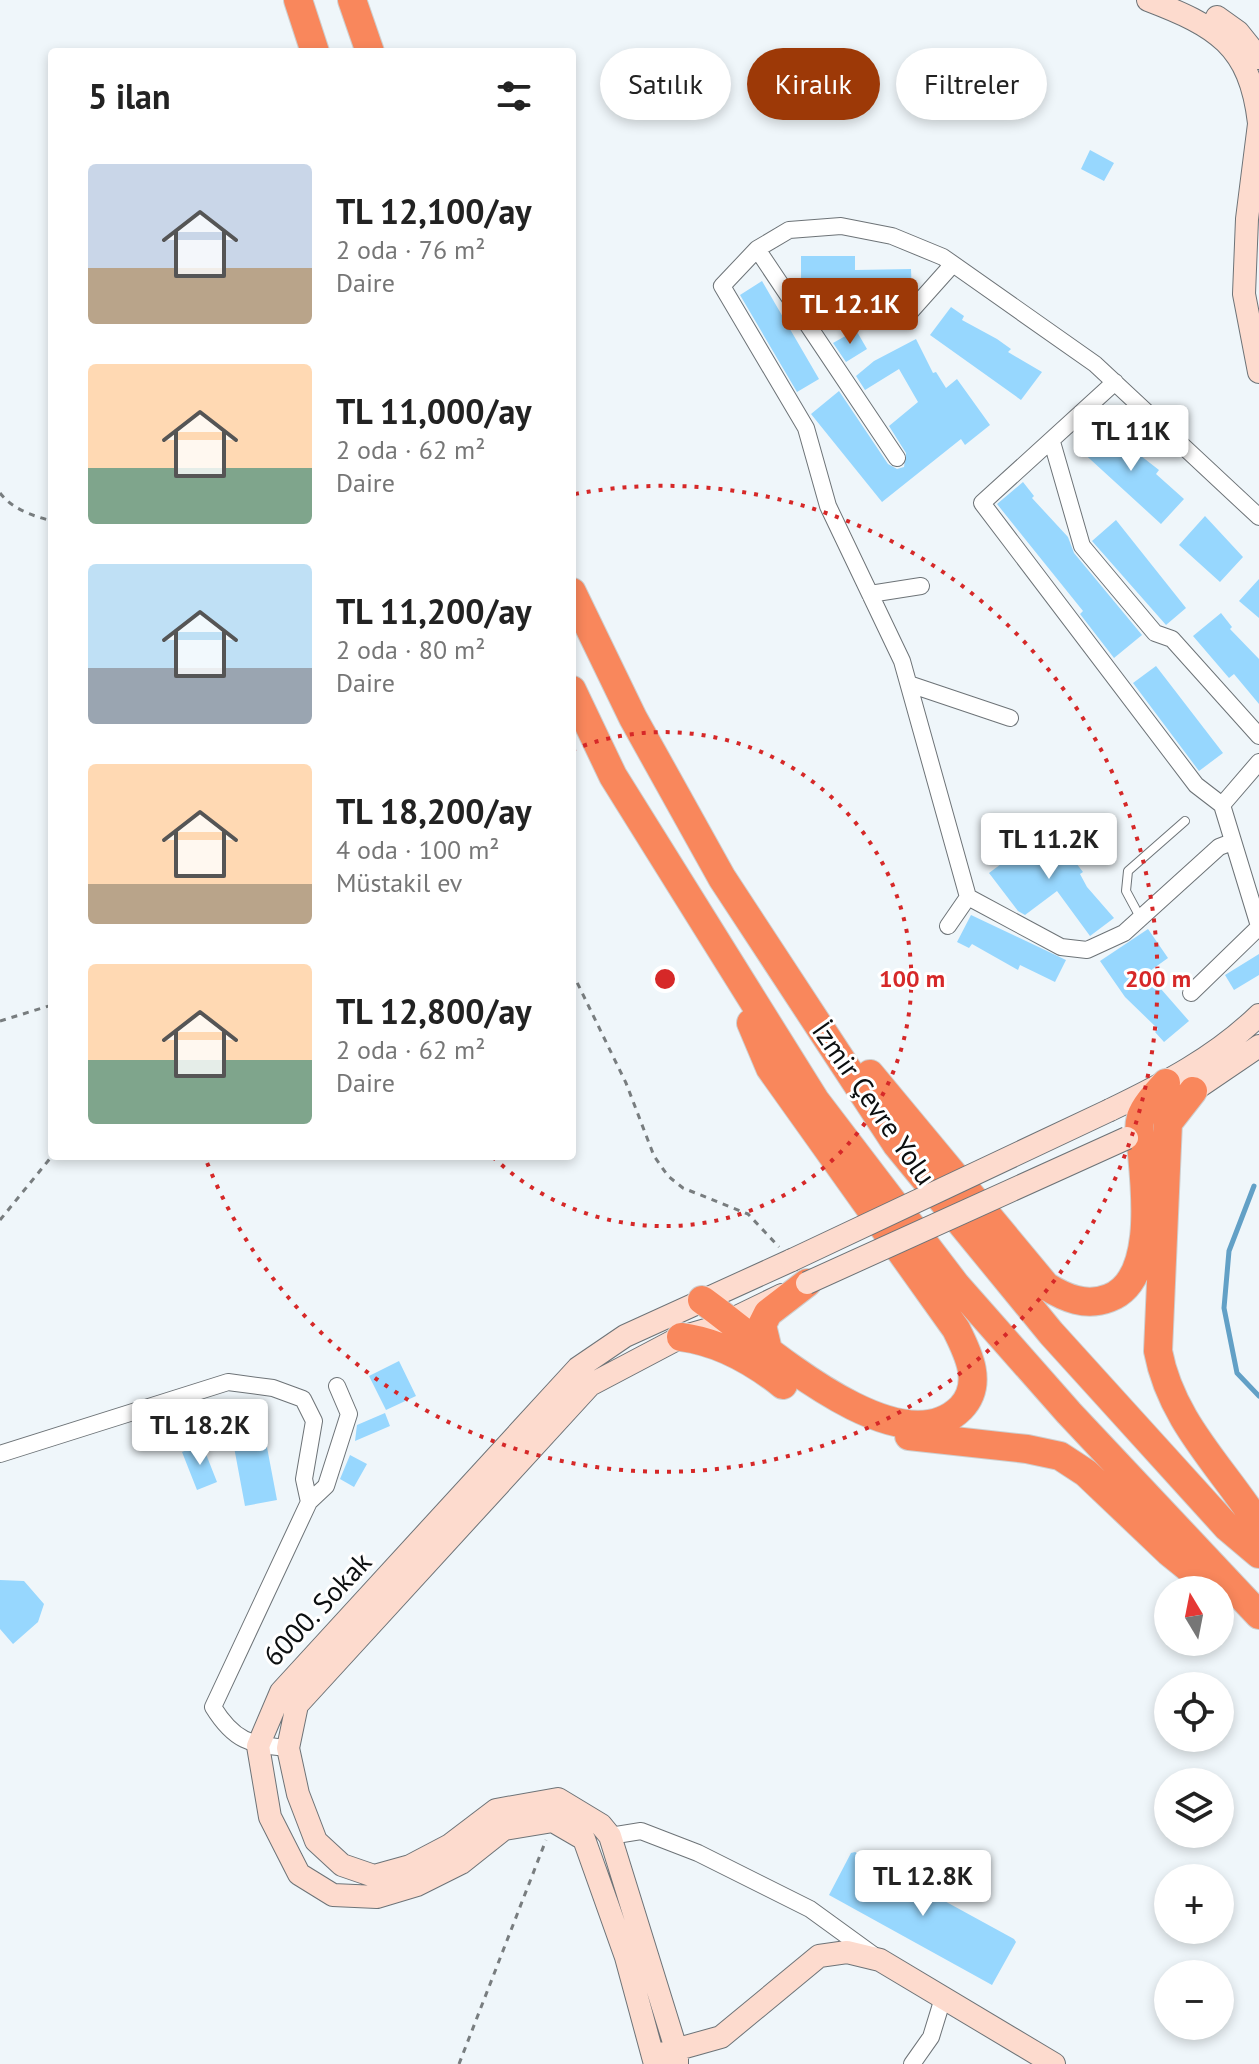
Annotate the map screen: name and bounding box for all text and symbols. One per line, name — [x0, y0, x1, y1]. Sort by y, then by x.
chip: Satılık — [600, 48, 731, 120]
chip: Kiralık — [747, 48, 880, 120]
chip: Filtreler — [896, 48, 1047, 120]
text: 5 ilan — [88, 74, 170, 118]
icon: filters — [492, 74, 536, 118]
text: TL 12,100/ay — [336, 189, 532, 233]
icon: home — [152, 196, 248, 292]
text: 2 oda · 76 m² — [336, 233, 485, 266]
text: Daire — [336, 266, 395, 299]
pin: TL 12.1K — [767, 278, 933, 346]
text: TL 12.1K — [800, 287, 900, 320]
text: TL 11,000/ay — [336, 389, 532, 433]
icon: home — [152, 396, 248, 492]
pin: TL 11K — [1066, 405, 1196, 473]
text: TL 11K — [1092, 414, 1171, 447]
text: 2 oda · 62 m² — [336, 433, 485, 466]
text: Daire — [336, 466, 395, 499]
text: TL 11,200/ay — [336, 589, 532, 633]
icon: home — [152, 596, 248, 692]
text: 2 oda · 80 m² — [336, 633, 485, 666]
text: Daire — [336, 666, 395, 699]
text: TL 18,200/ay — [336, 789, 532, 833]
icon: home — [152, 796, 248, 892]
pin: TL 11.2K — [966, 813, 1132, 881]
text: TL 11.2K — [999, 822, 1099, 855]
text: 4 oda · 100 m² — [336, 833, 500, 866]
text: Müstakil ev — [336, 866, 462, 899]
text: 100 m — [879, 963, 945, 994]
text: 200 m — [1125, 963, 1191, 994]
centre of rings — [651, 965, 679, 993]
text: TL 12,800/ay — [336, 989, 532, 1033]
icon: home — [152, 996, 248, 1092]
street label: İzmir Çevre Yolu — [804, 1013, 945, 1192]
text: 2 oda · 62 m² — [336, 1033, 485, 1066]
text: Daire — [336, 1066, 395, 1099]
pin: TL 18.2K — [117, 1399, 283, 1467]
text: TL 18.2K — [150, 1408, 250, 1441]
street label: 6000. Sokak — [254, 1543, 379, 1674]
north arrow — [1154, 1576, 1234, 1656]
map controls — [1154, 1576, 1234, 2040]
button: locate — [1154, 1672, 1234, 1752]
button: layers — [1154, 1768, 1234, 1848]
pin: TL 12.8K — [840, 1850, 1006, 1918]
text: TL 12.8K — [873, 1859, 973, 1892]
button: + — [1154, 1864, 1234, 1944]
button: − — [1154, 1960, 1234, 2040]

